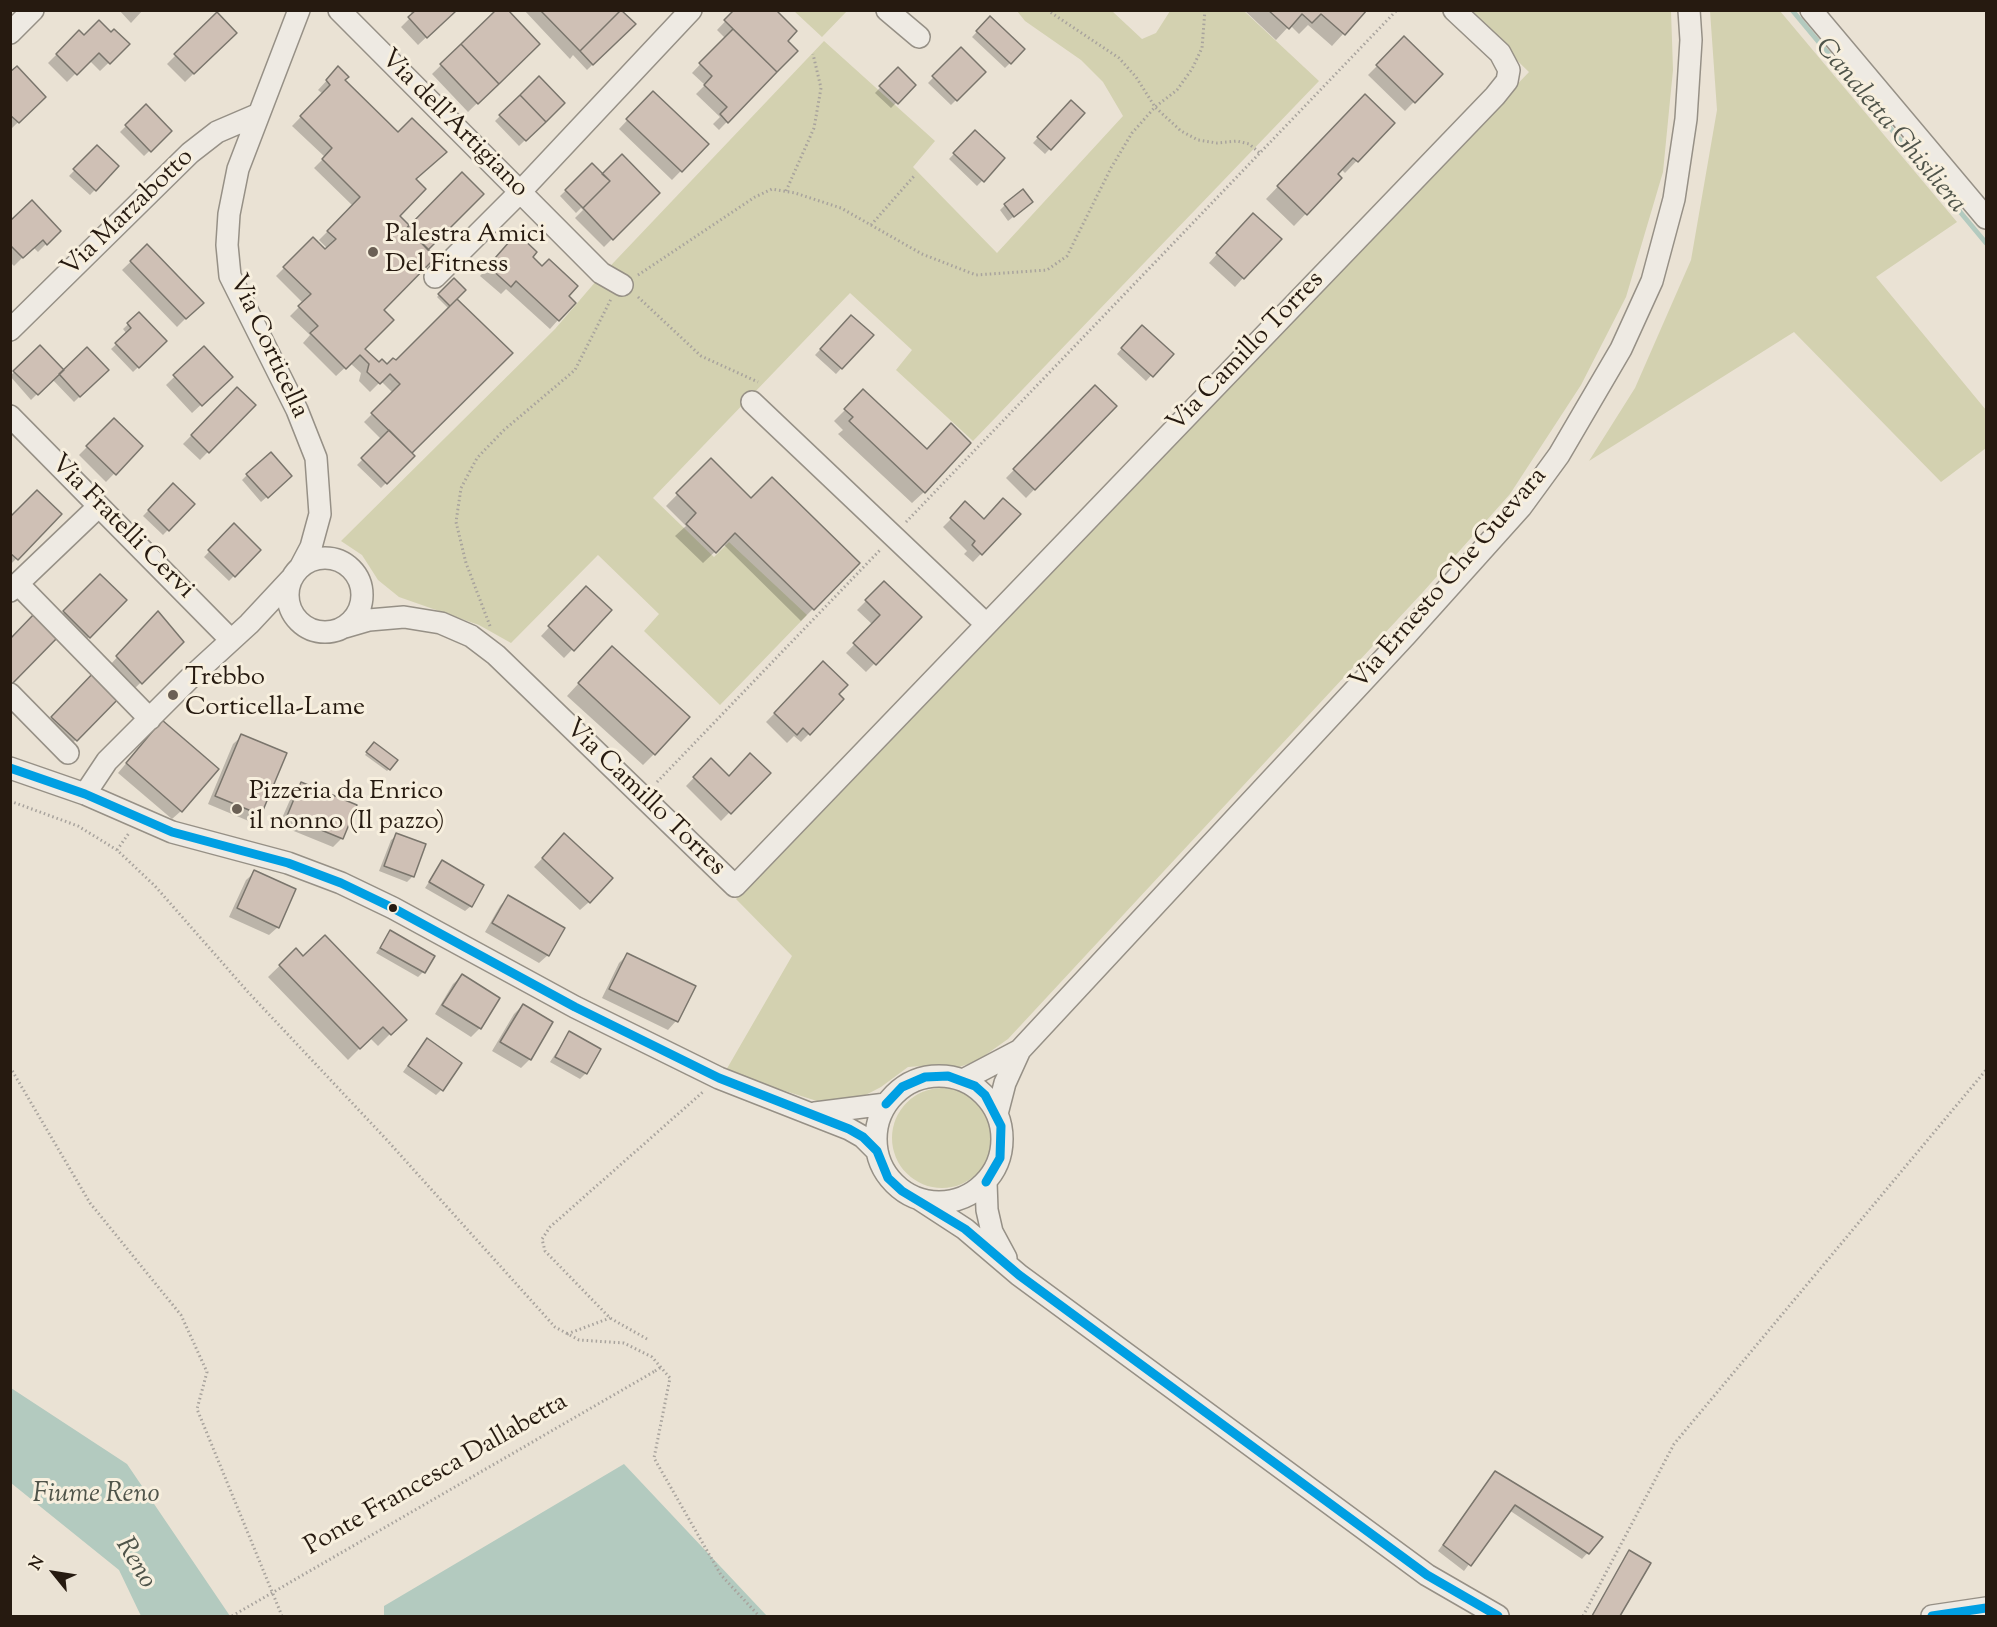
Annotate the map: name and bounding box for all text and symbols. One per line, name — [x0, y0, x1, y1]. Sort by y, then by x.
water label: Canaletta Ghisiliera — [1806, 33, 1972, 221]
street label: Via dell'Artigiano — [372, 44, 534, 206]
street label: Via Marzabotto — [56, 143, 202, 285]
place label: Palestra Amici Del Fitness — [385, 221, 546, 282]
marker: Palestra Amici Del Fitness — [366, 245, 380, 259]
street label: Via Camillo Torres — [1162, 266, 1332, 440]
street label: Via Corticella — [220, 270, 314, 424]
street label: Via Fratelli Cervi — [42, 449, 200, 607]
street label: Via Ernesto Che Guevara — [1345, 462, 1555, 698]
place label: Trebbo Corticella-Lame — [185, 664, 365, 726]
marker: Trebbo Corticella-Lame — [166, 688, 180, 702]
street label: Via Camillo Torres — [557, 714, 731, 884]
place label: Pizzeria da Enrico il nonno (Il pazzo) — [249, 778, 445, 840]
marker: Pizzeria da Enrico il nonno (Il pazzo) — [230, 802, 244, 816]
unlabelled marker — [387, 902, 399, 914]
street label: Ponte Francesca Dallabetta — [300, 1388, 574, 1564]
water label: Fiume Reno — [32, 1480, 160, 1512]
water label: Reno — [106, 1533, 162, 1595]
north arrow — [24, 1543, 84, 1603]
text: N — [25, 1552, 51, 1575]

